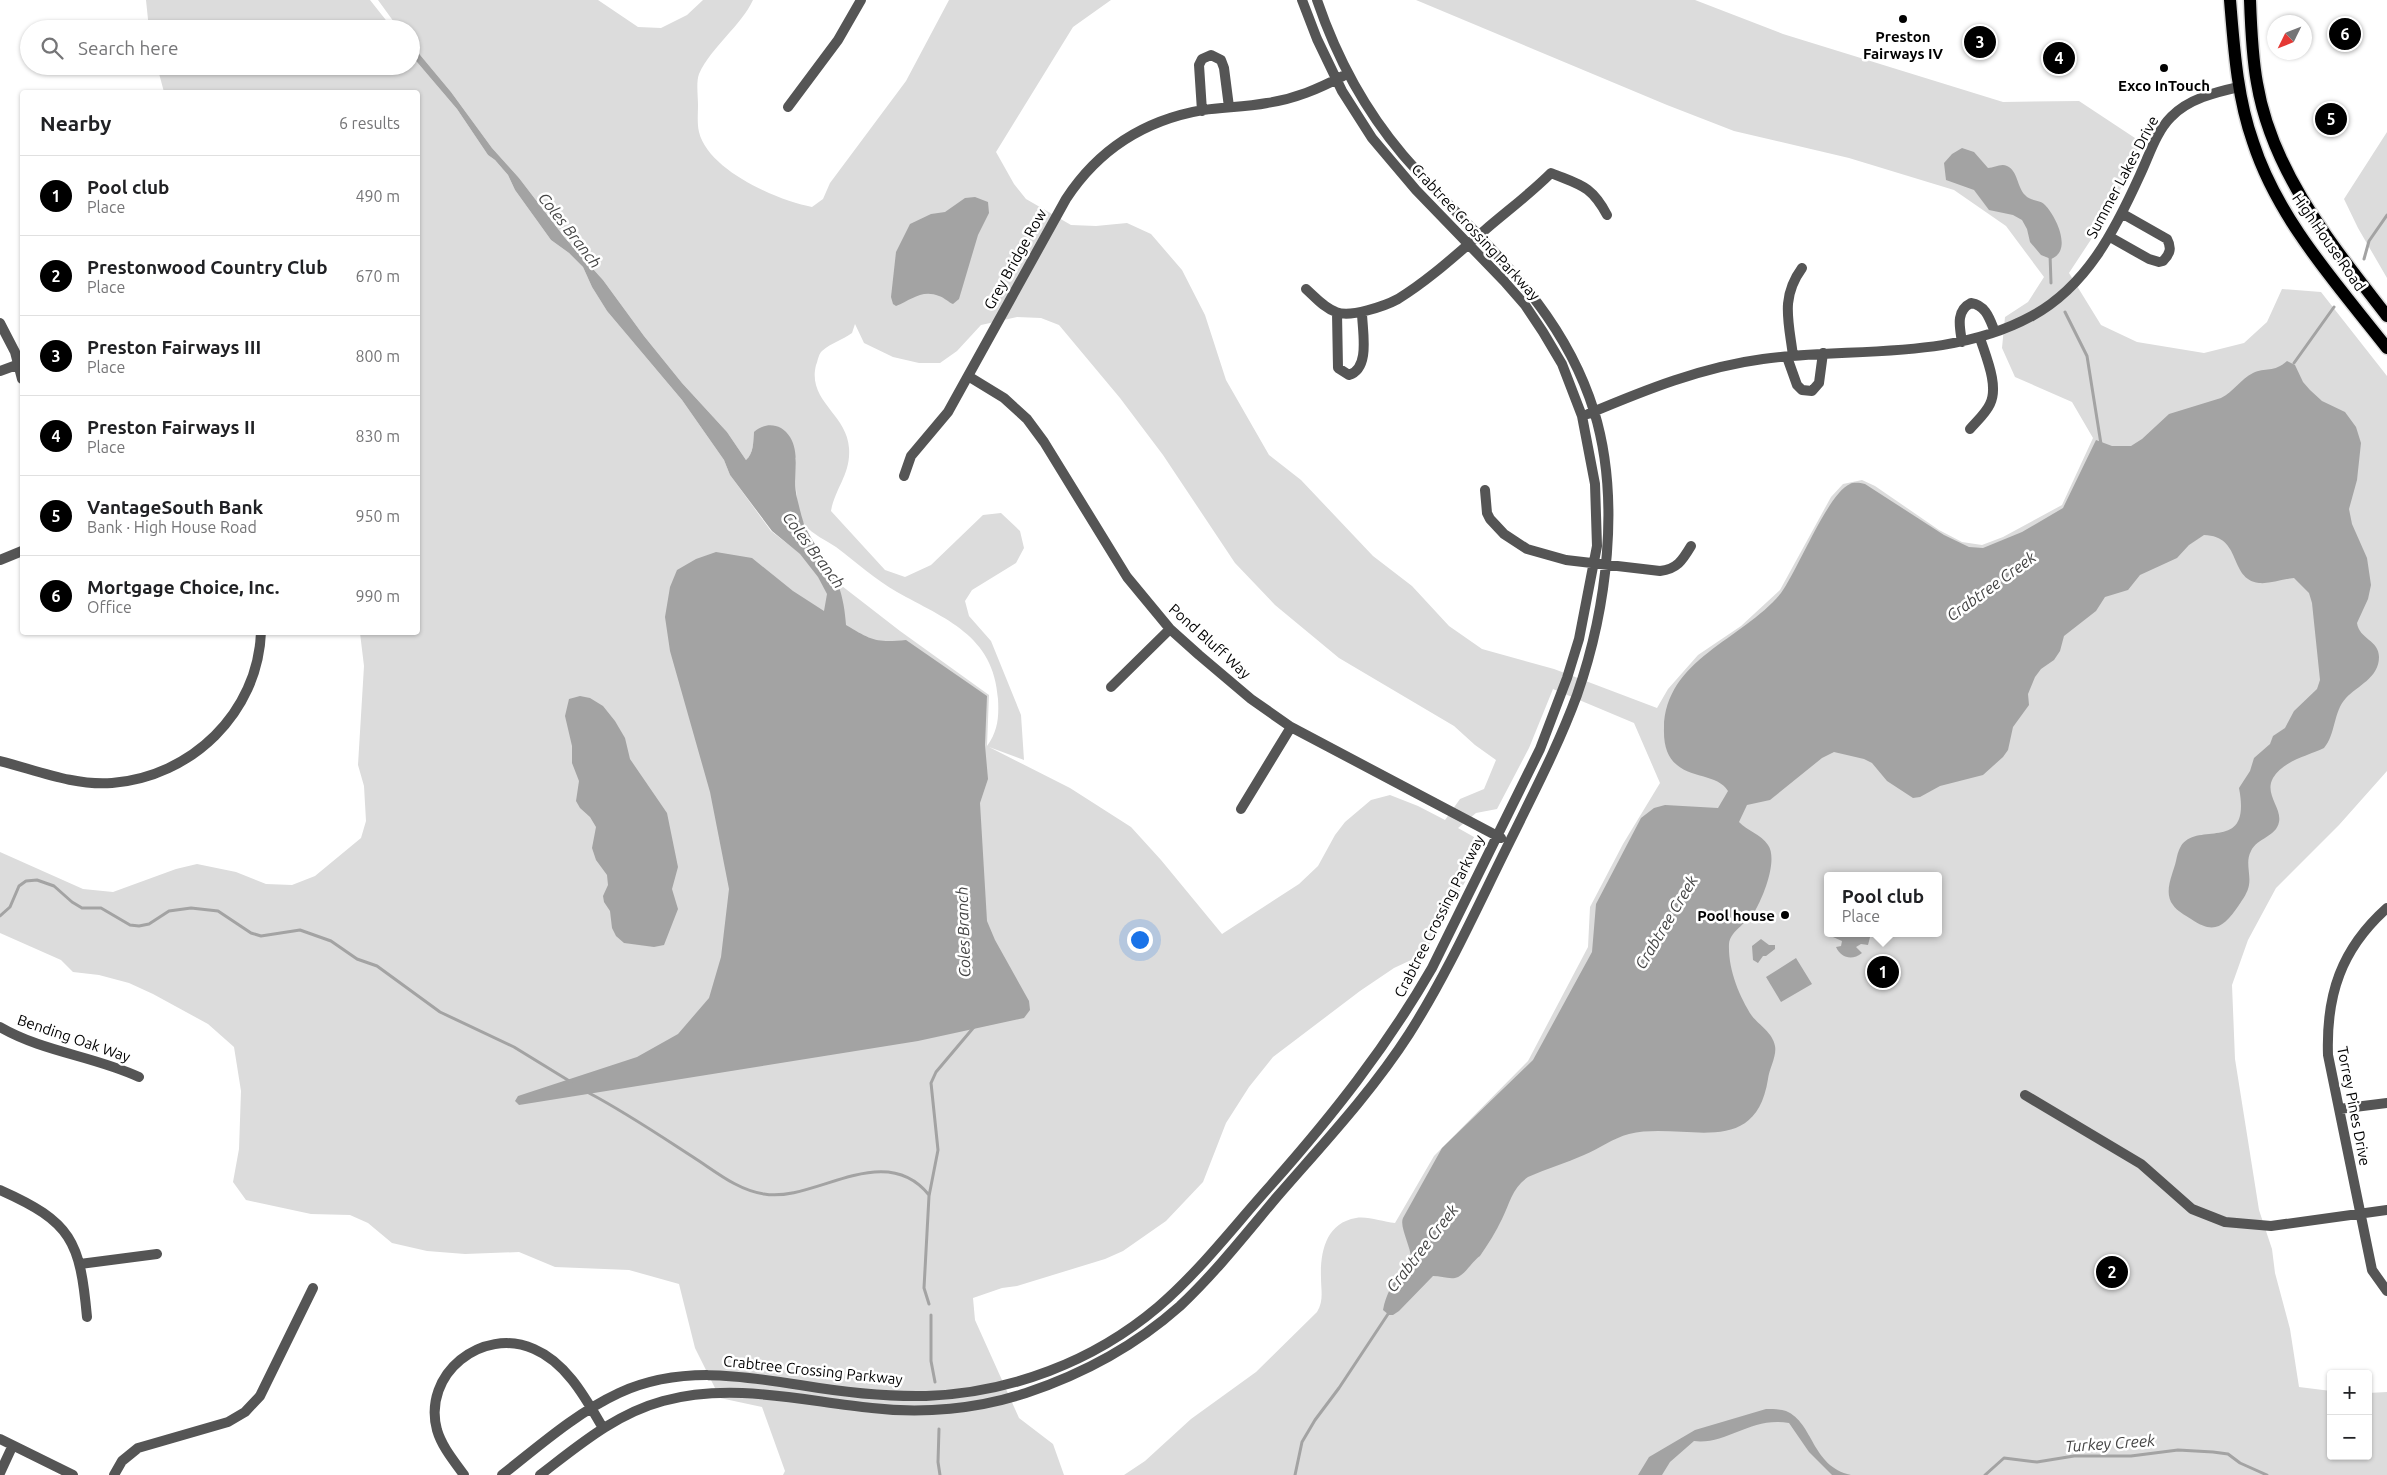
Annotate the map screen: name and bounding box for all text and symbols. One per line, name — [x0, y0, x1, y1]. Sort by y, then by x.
marker: Preston Fairways IV — [1897, 13, 1909, 25]
north arrow — [2267, 15, 2312, 60]
pin: 6 — [2329, 15, 2361, 53]
search box — [20, 20, 420, 75]
pin: 3 — [1964, 23, 1996, 61]
place label: Preston Fairways IV — [1863, 28, 1944, 62]
icon: search — [38, 34, 66, 62]
text: Search here — [78, 37, 178, 59]
pin: 4 — [2043, 39, 2075, 77]
marker: Exco InTouch — [2158, 62, 2170, 74]
place label: Exco InTouch — [2118, 77, 2210, 94]
pin: 5 — [2315, 100, 2347, 138]
text: Nearby — [40, 111, 111, 135]
street label: Summer Lakes Drive — [2083, 113, 2161, 241]
text: 6 results — [339, 114, 400, 132]
street label: Crabtree Crossing Parkway — [1408, 160, 1544, 304]
text: Pool club — [87, 176, 169, 198]
text: 1 — [51, 187, 61, 205]
text: 490 m — [355, 187, 400, 205]
water label: Coles Branch — [535, 189, 605, 271]
street label: High House Road — [2289, 190, 2369, 294]
text: Place — [87, 198, 125, 216]
street label: Grey Bridge Row — [980, 205, 1050, 312]
text: Prestonwood Country Club — [87, 256, 328, 278]
text: 2 — [51, 267, 61, 285]
text: 670 m — [355, 267, 400, 285]
text: Place — [87, 278, 125, 296]
text: Preston Fairways III — [87, 336, 261, 358]
text: 3 — [51, 347, 61, 365]
text: 800 m — [355, 347, 400, 365]
text: Place — [87, 358, 125, 376]
text: Preston Fairways II — [87, 416, 256, 438]
text: 4 — [51, 427, 61, 445]
text: 830 m — [355, 427, 400, 445]
text: Place — [87, 438, 125, 456]
text: VantageSouth Bank — [87, 496, 263, 518]
text: 5 — [51, 507, 61, 525]
text: 950 m — [355, 507, 400, 525]
water label: Coles Branch — [779, 508, 849, 592]
text: Bank · High House Road — [87, 518, 257, 536]
water label: Crabtree Creek — [1943, 547, 2040, 624]
text: Mortgage Choice, Inc. — [87, 576, 279, 598]
text: 6 — [51, 587, 61, 605]
text: 990 m — [355, 587, 400, 605]
text: Office — [87, 598, 132, 616]
street label: Pond Bluff Way — [1166, 600, 1254, 682]
street label: Crabtree Crossing Parkway — [1391, 832, 1487, 1000]
water label: Crabtree Creek — [1631, 871, 1701, 972]
popup — [1824, 872, 1942, 937]
text: Pool club — [1842, 885, 1924, 907]
water label: Coles Branch — [952, 886, 974, 978]
place label: Pool house — [1697, 907, 1775, 924]
text: Place — [1842, 907, 1880, 925]
marker: Pool house — [1779, 909, 1791, 921]
your location — [1127, 927, 1153, 953]
pin: 1 — [1867, 953, 1899, 991]
street label: Bending Oak Way — [15, 1011, 133, 1065]
street label: Torrey Pines Drive — [2334, 1045, 2374, 1167]
water label: Crabtree Creek — [1382, 1200, 1462, 1295]
pin: 2 — [2096, 1253, 2128, 1291]
street label: Crabtree Crossing Parkway — [722, 1352, 904, 1388]
map controls — [2327, 1370, 2372, 1460]
button: + — [2327, 1370, 2372, 1415]
button: − — [2327, 1415, 2372, 1460]
water label: Turkey Creek — [2064, 1431, 2156, 1455]

